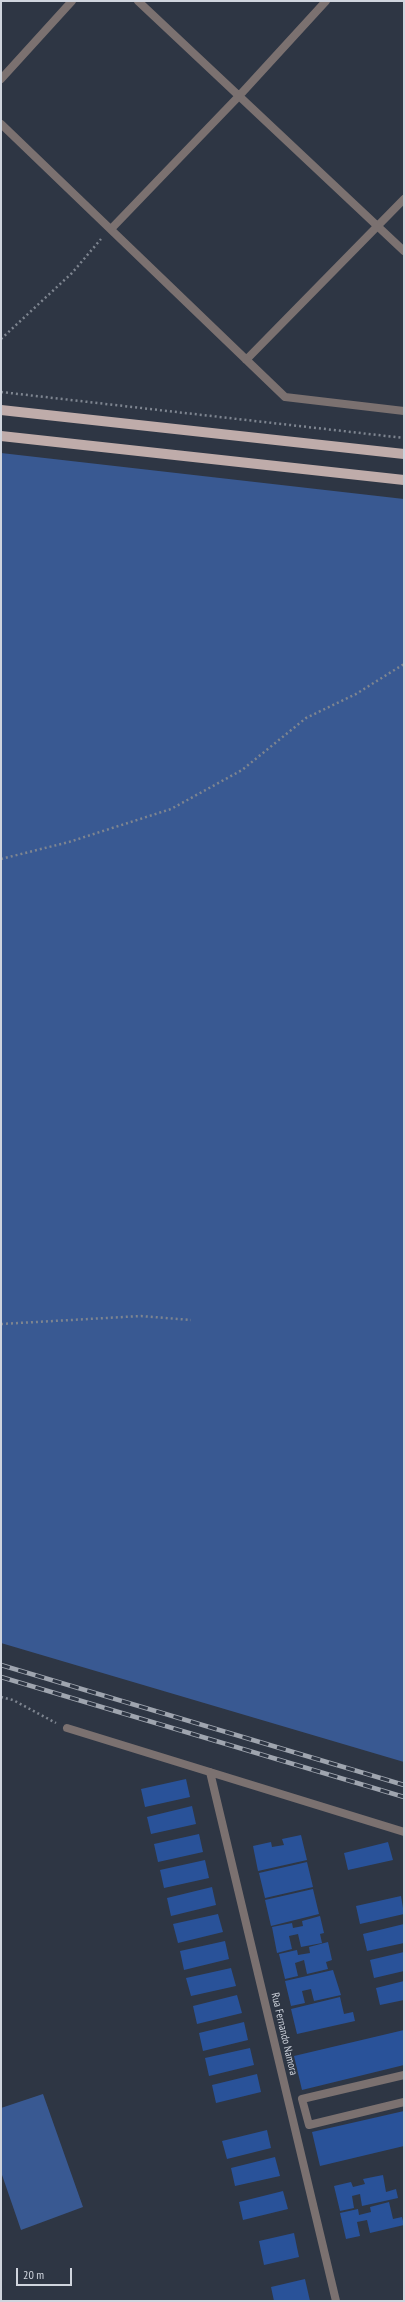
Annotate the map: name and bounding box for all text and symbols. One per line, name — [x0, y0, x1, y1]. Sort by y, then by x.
street label: Rua Fernando Namora — [268, 1991, 300, 2077]
scale bar — [18, 2260, 74, 2286]
text: 20 m — [23, 2267, 44, 2282]

